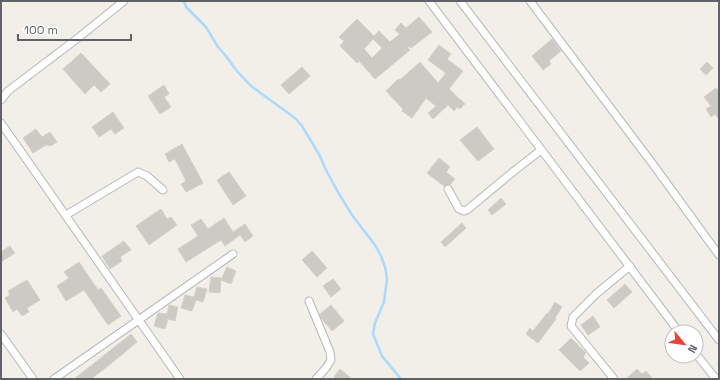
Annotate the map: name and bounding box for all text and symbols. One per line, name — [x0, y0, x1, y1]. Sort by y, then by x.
scale bar — [18, 16, 131, 42]
text: 100 m — [24, 22, 58, 38]
north arrow — [664, 324, 704, 364]
text: N — [685, 342, 701, 355]

